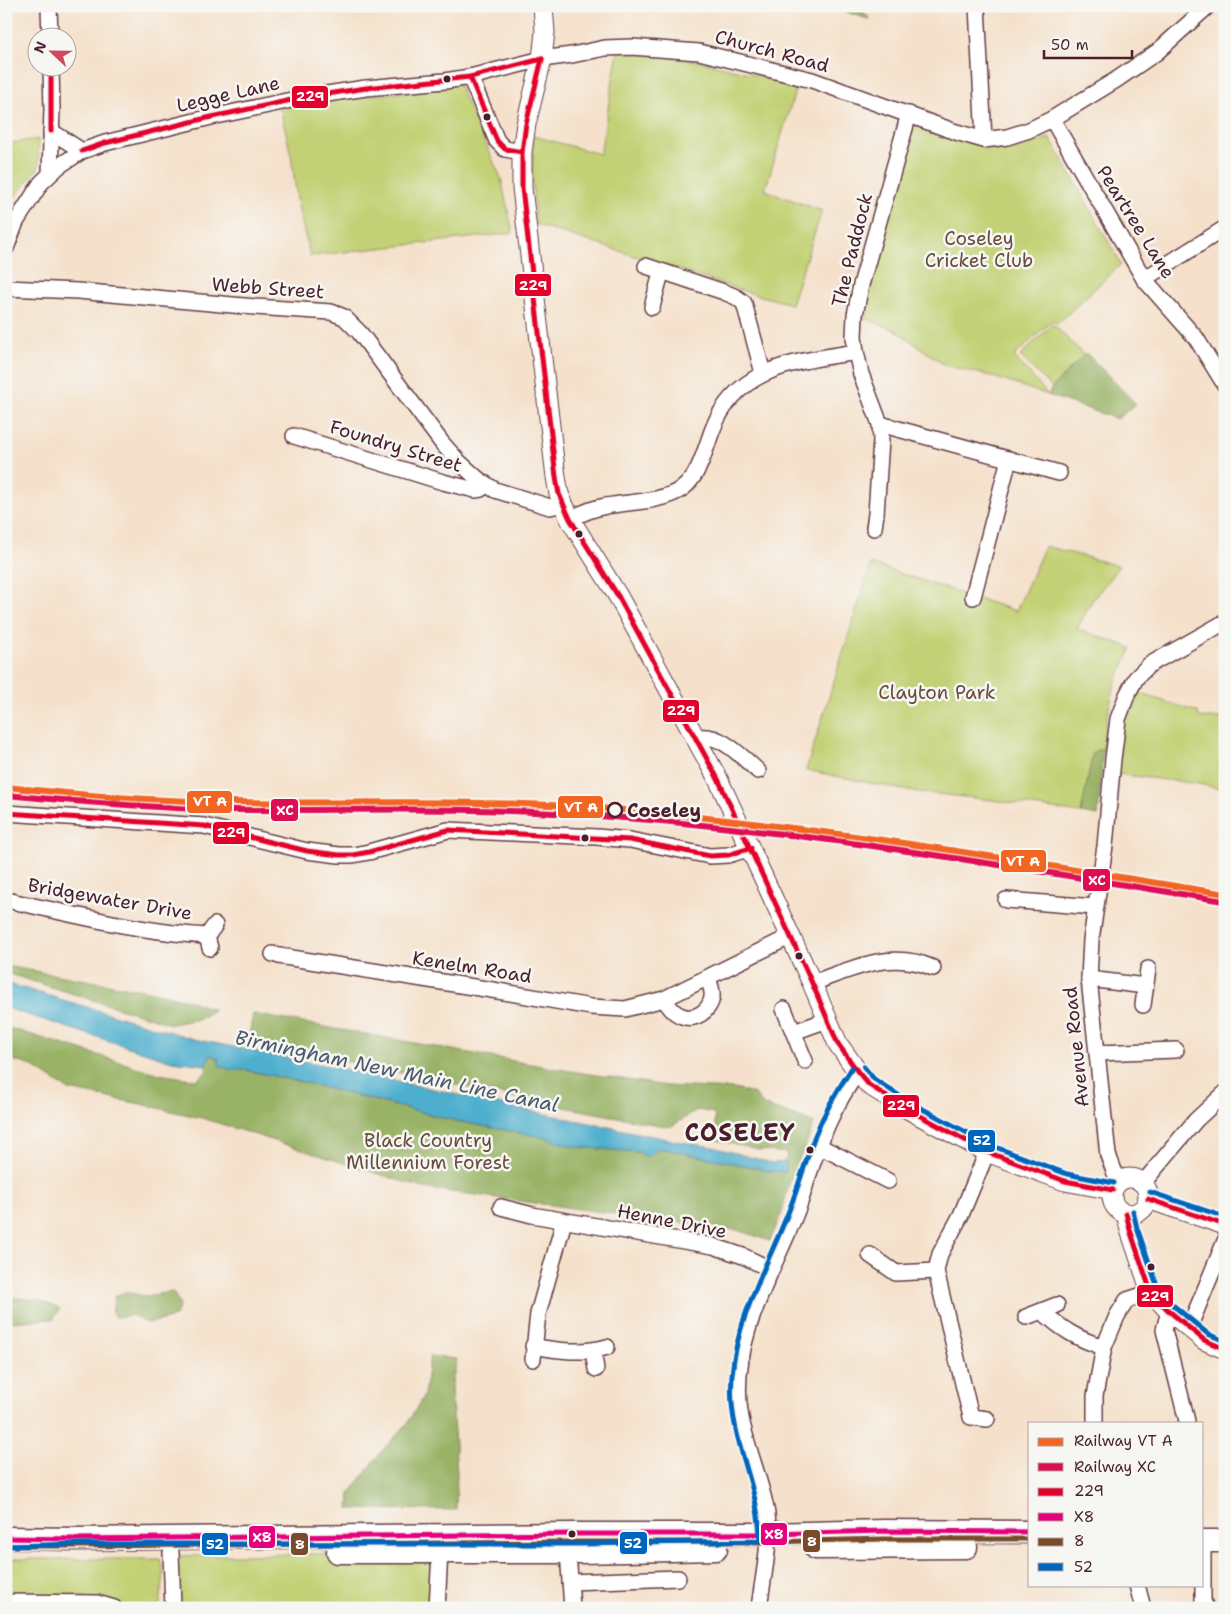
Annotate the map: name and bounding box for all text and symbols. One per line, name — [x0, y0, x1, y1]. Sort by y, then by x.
street label: Church Road — [712, 24, 832, 78]
north arrow — [28, 28, 78, 78]
scale bar — [1044, 28, 1131, 60]
text: 50 m — [1051, 35, 1089, 55]
text: N — [30, 39, 50, 56]
street label: Legge Lane — [174, 70, 282, 118]
unlabelled marker — [442, 74, 452, 84]
line badge: 229 — [291, 85, 329, 109]
text: 229 — [296, 87, 324, 105]
unlabelled marker — [482, 112, 492, 122]
street label: Peartree Lane — [1091, 161, 1181, 283]
street label: The Paddock — [826, 190, 878, 310]
park label: Coseley Cricket Club — [925, 226, 1033, 273]
street label: Webb Street — [211, 272, 325, 304]
line badge: 229 — [514, 273, 552, 297]
text: 229 — [519, 276, 547, 294]
street label: Foundry Street — [327, 414, 465, 478]
unlabelled marker — [574, 529, 584, 539]
park label: Clayton Park — [878, 680, 996, 705]
line badge: 229 — [662, 699, 700, 723]
text: 229 — [667, 701, 695, 719]
line badge: VT A — [186, 790, 233, 814]
text: VT A — [193, 792, 227, 810]
line badge: VT A — [557, 795, 604, 819]
line badge: XC — [270, 798, 299, 822]
text: VT A — [564, 798, 598, 816]
place label: Coseley — [627, 798, 701, 823]
text: XC — [276, 801, 294, 819]
marker: Coseley — [607, 802, 623, 818]
line badge: 229 — [212, 821, 250, 845]
text: 229 — [217, 823, 245, 841]
unlabelled marker — [580, 833, 590, 843]
line badge: VT A — [1000, 849, 1047, 873]
text: VT A — [1006, 852, 1040, 870]
line badge: XC — [1082, 868, 1111, 892]
text: XC — [1088, 871, 1106, 889]
street label: Bridgewater Drive — [26, 872, 194, 926]
street label: Kenelm Road — [410, 945, 534, 989]
unlabelled marker — [794, 951, 804, 961]
street label: Avenue Road — [1057, 985, 1095, 1109]
water label: Birmingham New Main Line Canal — [233, 1024, 561, 1118]
line badge: 229 — [882, 1094, 920, 1118]
text: 229 — [887, 1096, 915, 1114]
district label: COSELEY — [684, 1117, 796, 1149]
park label: Black Country Millennium Forest — [346, 1128, 510, 1175]
line badge: 52 — [967, 1129, 996, 1153]
text: 52 — [973, 1131, 991, 1149]
unlabelled marker — [805, 1145, 815, 1155]
street label: Henne Drive — [615, 1198, 729, 1244]
unlabelled marker — [1146, 1262, 1156, 1272]
line badge: 229 — [1136, 1284, 1174, 1308]
text: 229 — [1141, 1287, 1169, 1305]
legend — [1028, 1422, 1204, 1586]
text: Railway VT A — [1074, 1431, 1173, 1451]
text: Railway XC — [1074, 1457, 1156, 1477]
text: 229 — [1074, 1481, 1104, 1501]
text: X8 — [1074, 1507, 1094, 1527]
line badge: X8 — [760, 1522, 788, 1546]
line badge: X8 — [248, 1525, 276, 1549]
text: X8 — [764, 1525, 784, 1543]
text: X8 — [252, 1528, 272, 1546]
unlabelled marker — [567, 1529, 577, 1539]
line badge: 8 — [802, 1529, 821, 1553]
line badge: 52 — [619, 1531, 648, 1555]
text: 8 — [1074, 1531, 1085, 1551]
line badge: 52 — [201, 1532, 229, 1556]
line badge: 8 — [290, 1532, 309, 1556]
text: 8 — [807, 1532, 817, 1550]
text: 52 — [624, 1534, 642, 1552]
text: 52 — [206, 1535, 224, 1553]
text: 8 — [295, 1535, 305, 1553]
text: 52 — [1074, 1557, 1093, 1577]

